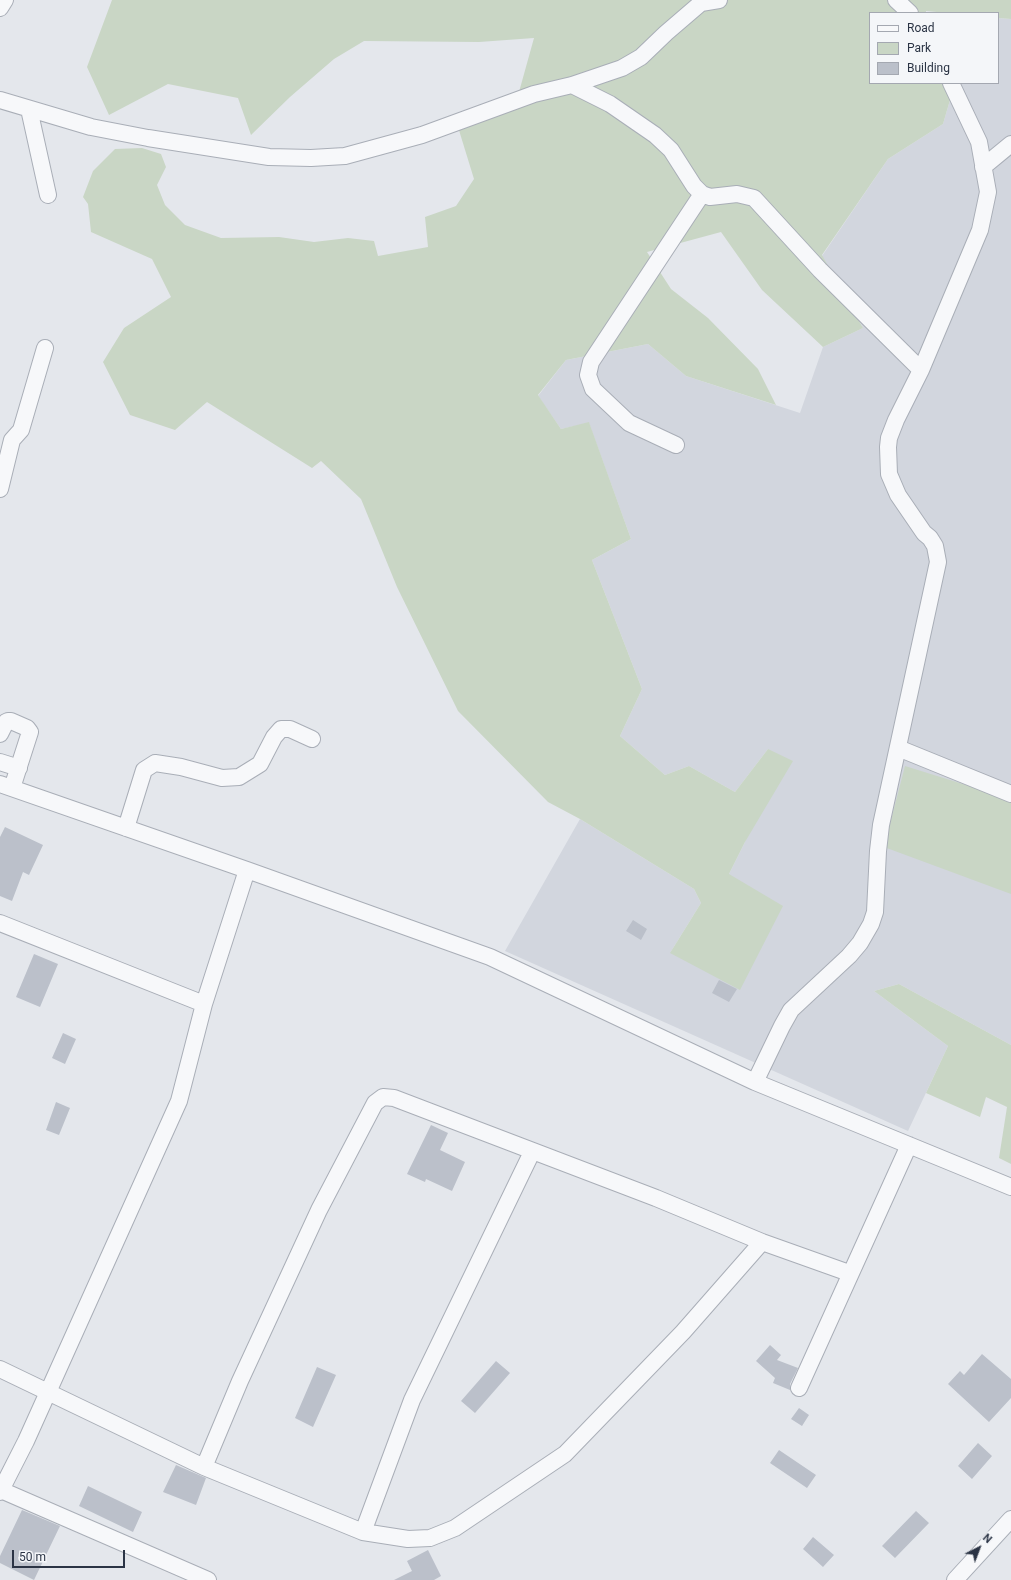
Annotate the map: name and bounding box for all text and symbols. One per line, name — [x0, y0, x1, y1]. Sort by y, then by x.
legend — [869, 12, 999, 84]
text: Road — [907, 21, 935, 35]
text: Park — [907, 41, 931, 55]
text: Building — [907, 61, 950, 75]
north arrow — [959, 1528, 999, 1568]
text: N — [980, 1531, 995, 1546]
scale bar — [14, 1542, 127, 1568]
text: 50 m — [19, 1550, 46, 1564]

